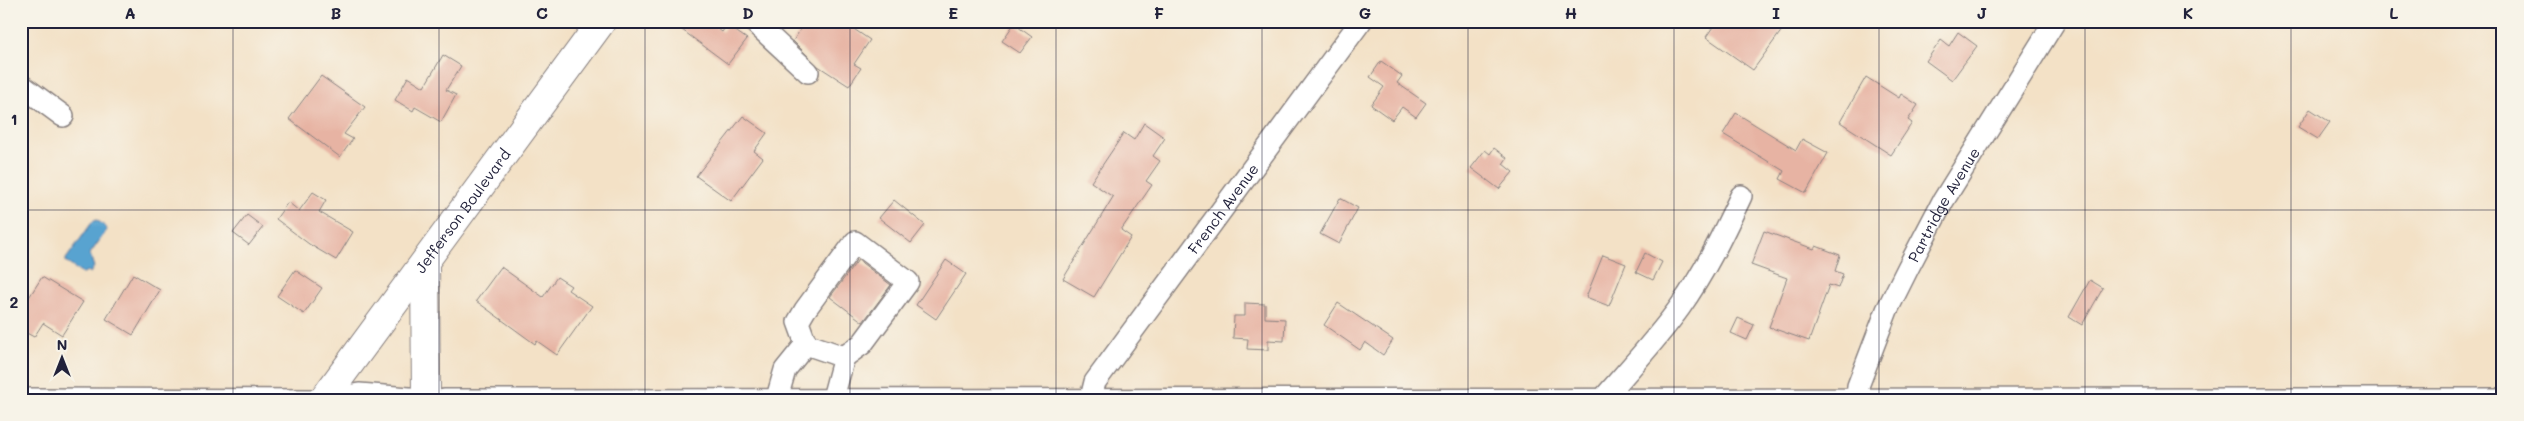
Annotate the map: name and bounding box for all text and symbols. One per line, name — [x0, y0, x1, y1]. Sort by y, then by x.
text: A — [124, 2, 136, 23]
text: B — [331, 2, 341, 23]
text: C — [536, 2, 548, 23]
text: D — [742, 2, 754, 23]
text: E — [948, 2, 958, 23]
text: F — [1154, 2, 1164, 23]
text: G — [1359, 2, 1371, 23]
text: H — [1565, 2, 1577, 23]
text: I — [1772, 2, 1780, 23]
text: J — [1977, 2, 1987, 23]
text: K — [2183, 2, 2193, 23]
text: L — [2389, 2, 2399, 23]
text: 1 — [10, 108, 18, 129]
street label: Partridge Avenue — [1903, 143, 1984, 265]
street label: Jefferson Boulevard — [410, 145, 515, 277]
street label: French Avenue — [1183, 159, 1263, 258]
text: 2 — [10, 291, 19, 312]
north arrow — [38, 334, 88, 384]
text: N — [57, 335, 67, 354]

